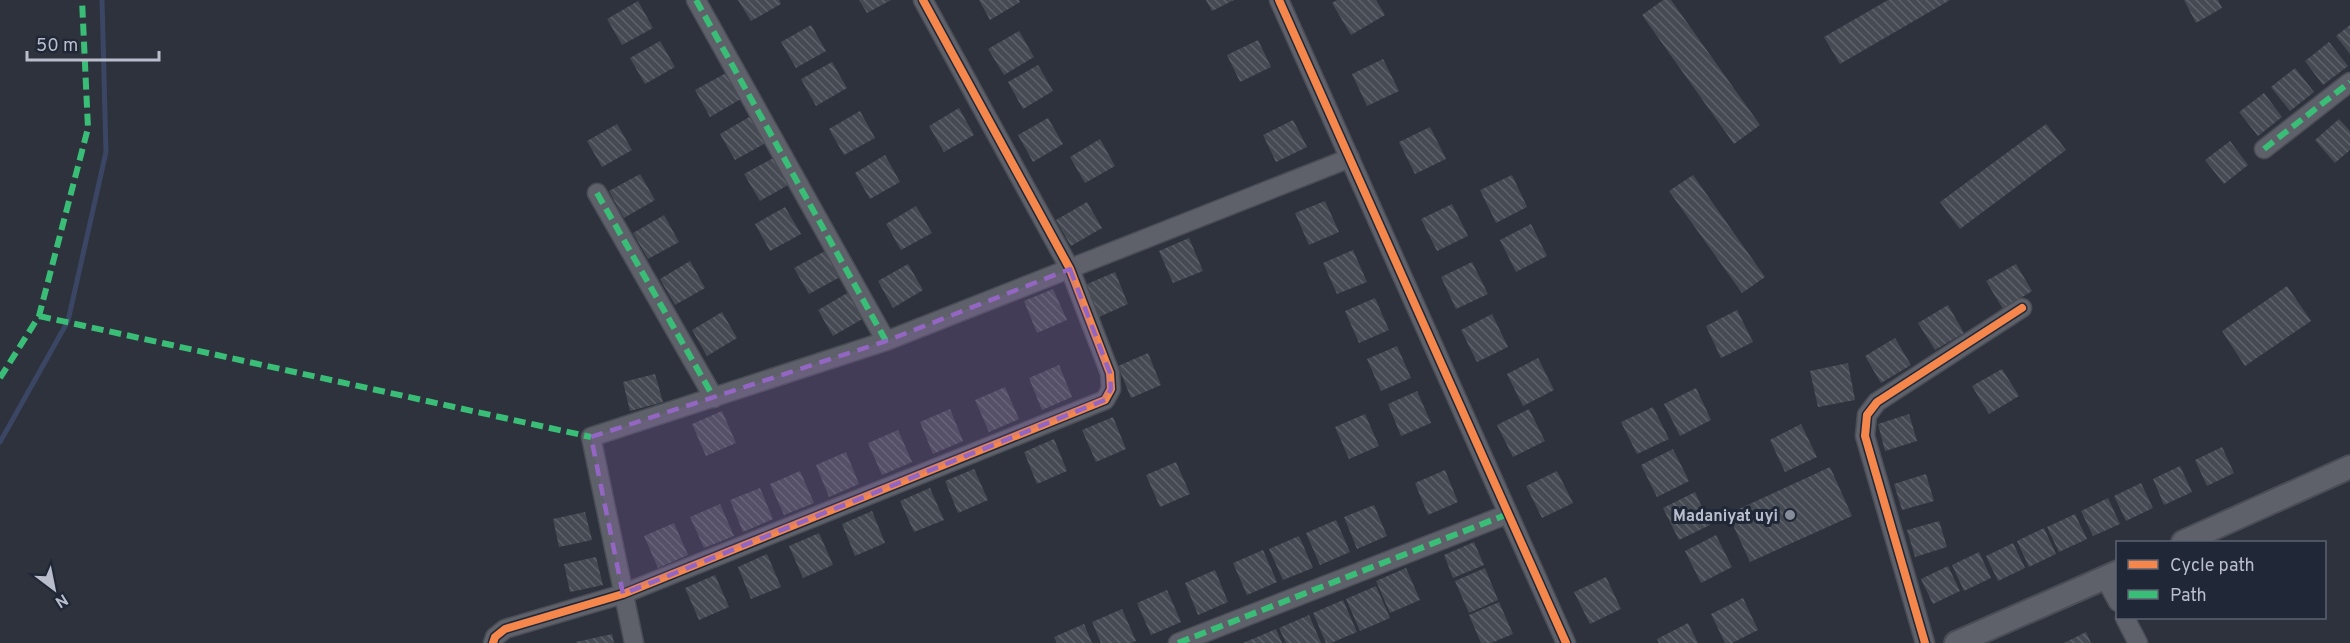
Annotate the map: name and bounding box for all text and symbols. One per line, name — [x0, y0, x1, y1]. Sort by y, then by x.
scale bar — [27, 24, 159, 62]
text: 50 m — [36, 35, 78, 58]
place label: Madaniyat uyi — [1673, 507, 1778, 527]
marker: Madaniyat uyi — [1783, 508, 1797, 522]
legend — [2116, 541, 2326, 619]
text: Cycle path — [2170, 555, 2255, 578]
north arrow — [24, 559, 84, 619]
text: Path — [2170, 585, 2207, 608]
text: N — [51, 588, 71, 612]

